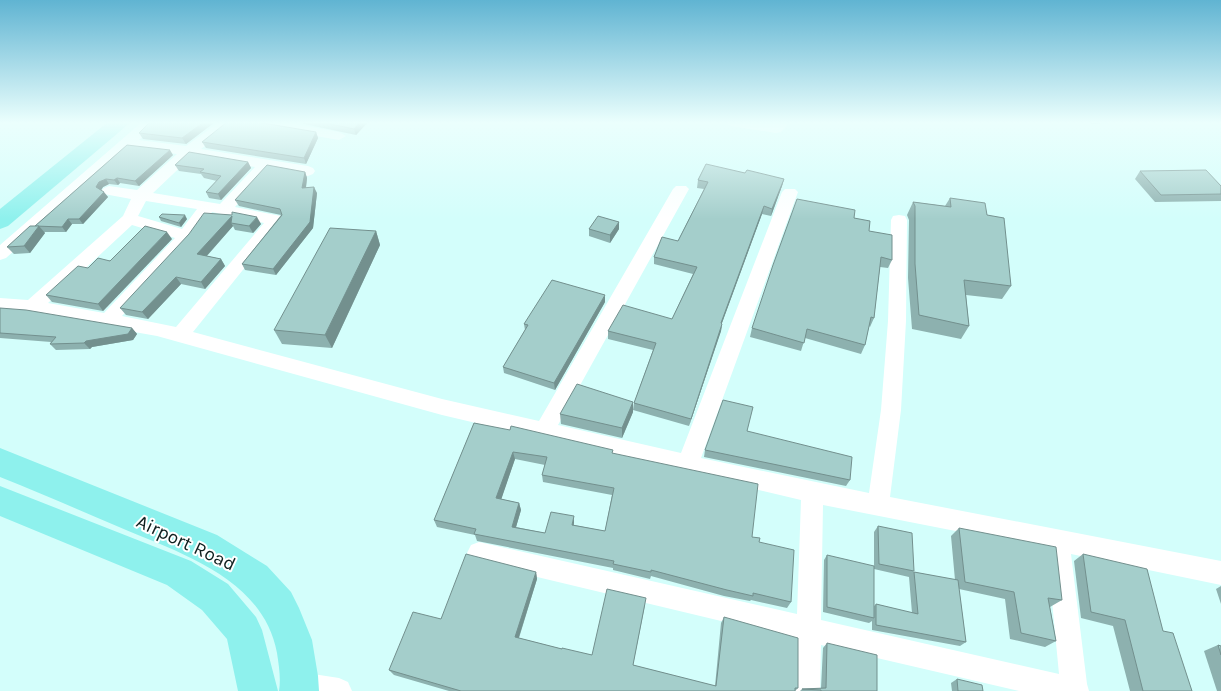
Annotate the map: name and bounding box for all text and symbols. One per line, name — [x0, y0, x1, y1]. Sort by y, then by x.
street label: Airport Road — [133, 510, 239, 576]

